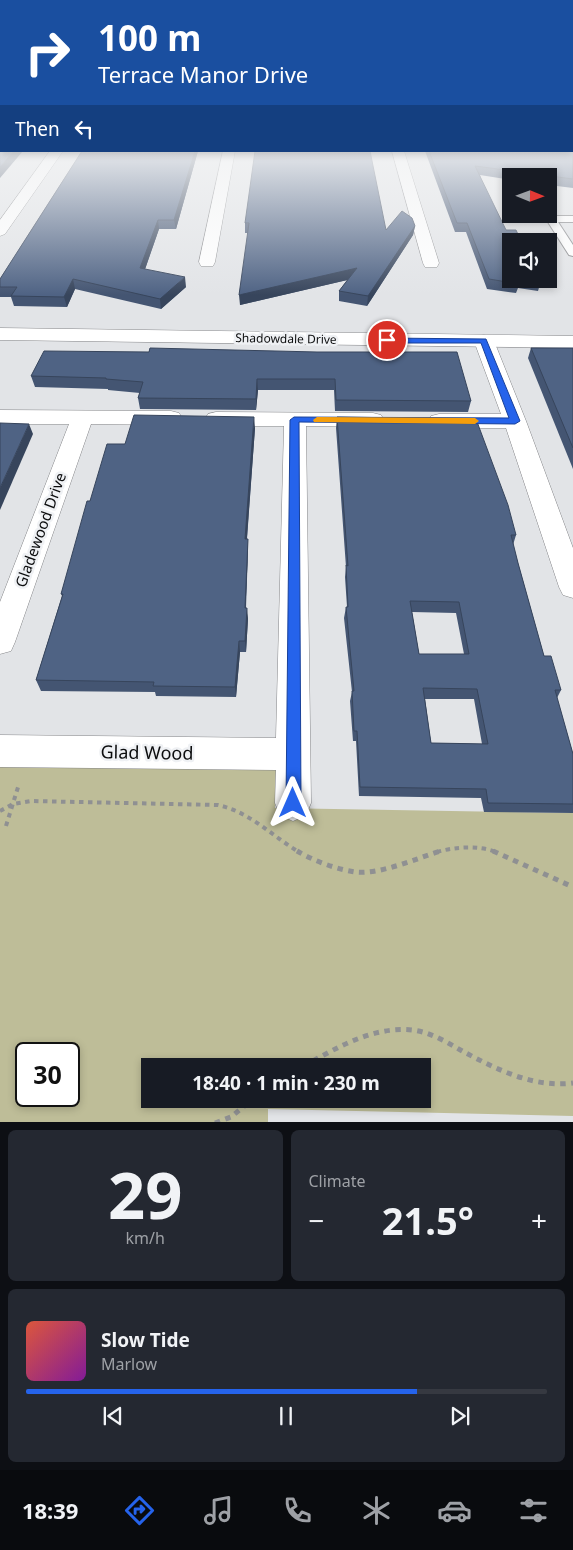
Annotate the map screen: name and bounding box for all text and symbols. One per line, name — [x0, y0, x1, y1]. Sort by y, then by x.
text: 100 m — [98, 14, 201, 61]
icon: right — [15, 20, 80, 85]
text: Terrace Manor Drive — [98, 59, 308, 89]
icon: left — [70, 115, 98, 143]
text: Then — [15, 116, 60, 142]
north arrow — [502, 168, 558, 222]
map controls — [502, 168, 557, 288]
button: sound — [502, 233, 557, 288]
pin — [366, 319, 408, 361]
icon: arrive — [373, 326, 401, 354]
street label: Shadowdale Drive — [235, 329, 337, 348]
street label: Gladewood Drive — [10, 469, 70, 590]
street label: Glad Wood — [100, 739, 194, 765]
position arrow — [266, 776, 318, 828]
speed limit sign: 30 — [15, 1042, 80, 1107]
text: 18:40 · 1 min · 230 m — [192, 1070, 380, 1096]
text: 29 — [108, 1150, 182, 1238]
text: Climate — [309, 1170, 366, 1192]
text: 21.5° — [382, 1194, 474, 1246]
text: − — [309, 1201, 325, 1239]
text: + — [531, 1201, 547, 1239]
text: km/h — [126, 1227, 165, 1249]
text: Slow Tide — [101, 1327, 190, 1353]
text: Marlow — [101, 1353, 157, 1375]
icon: previous — [99, 1402, 127, 1430]
icon: pause — [272, 1402, 300, 1430]
icon: next — [446, 1402, 474, 1430]
icon: directions — [122, 1493, 157, 1528]
icon: music — [201, 1493, 236, 1528]
icon: phone — [280, 1493, 315, 1528]
icon: climate — [359, 1493, 394, 1528]
icon: car — [437, 1493, 472, 1528]
icon: filters — [516, 1493, 551, 1528]
text: 18:39 — [22, 1495, 78, 1525]

